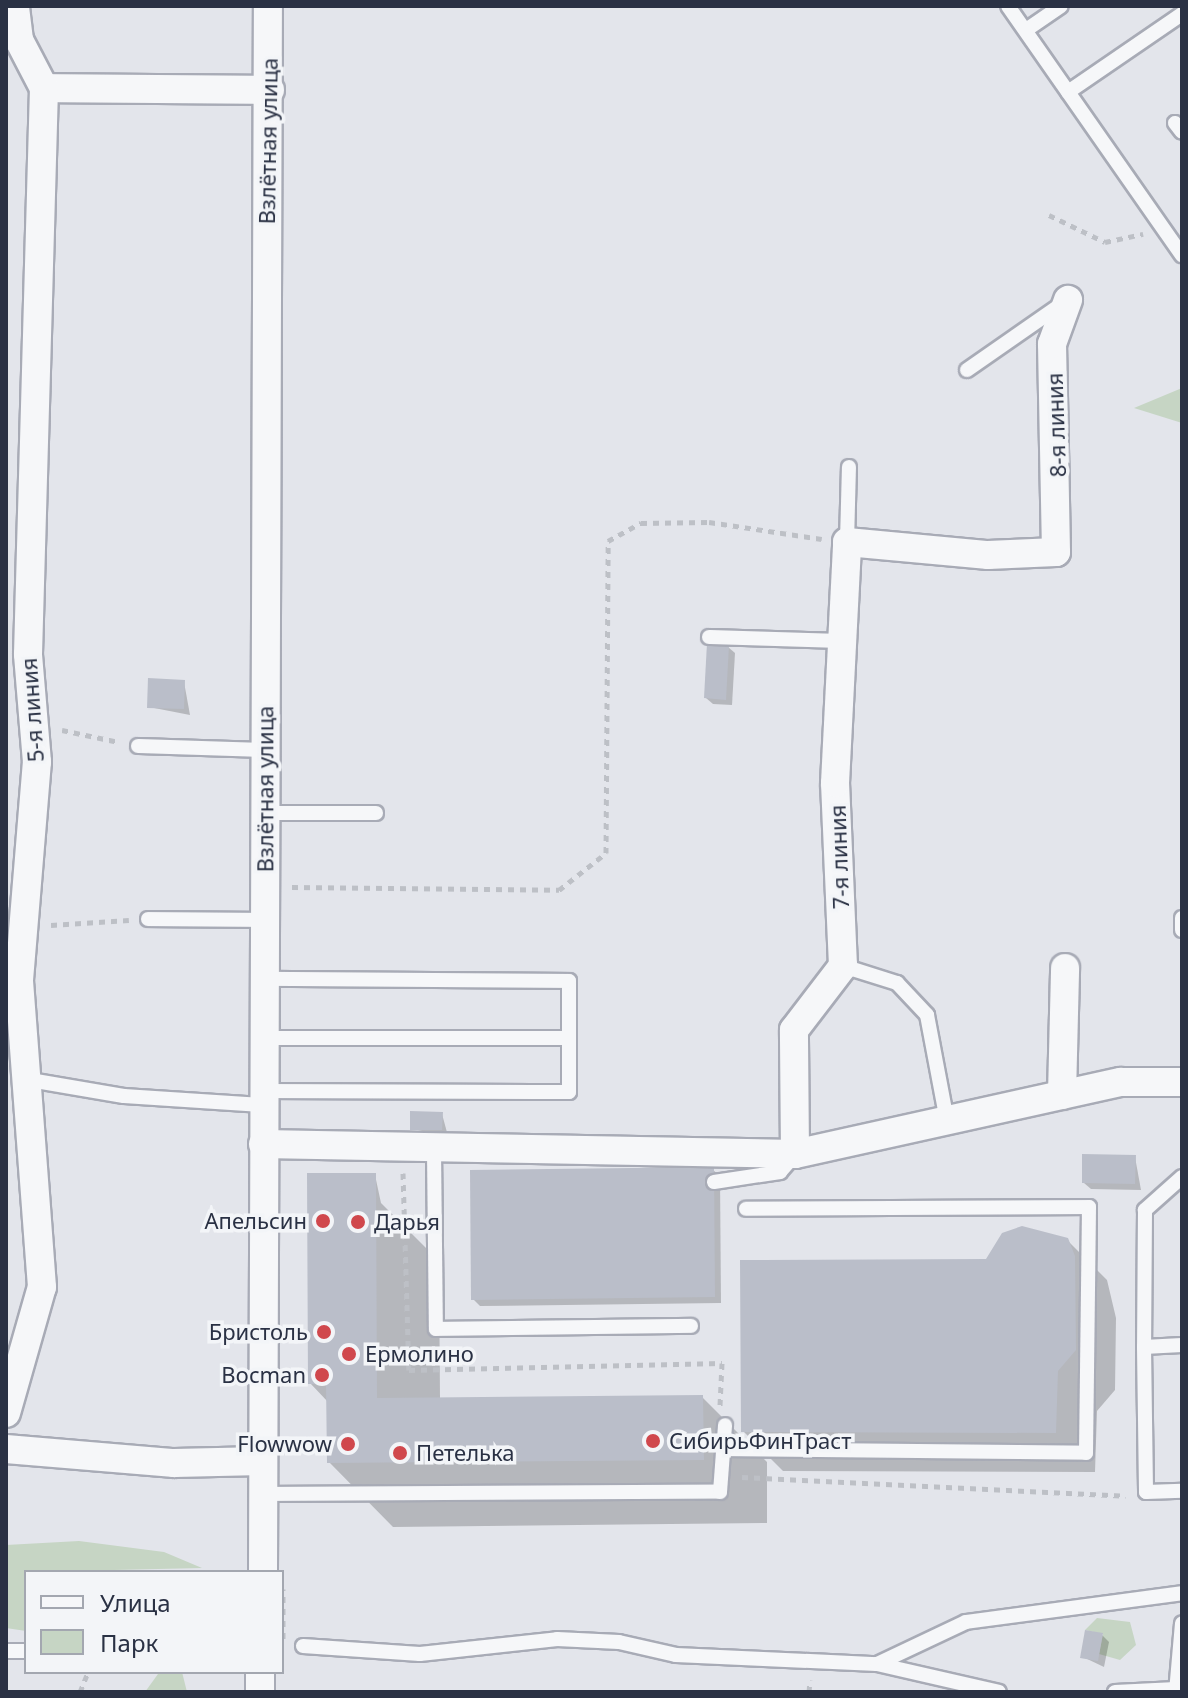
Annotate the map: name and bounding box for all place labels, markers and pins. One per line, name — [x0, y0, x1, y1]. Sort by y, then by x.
place label: Апельсин — [205, 1208, 307, 1234]
place label: Дарья — [374, 1209, 440, 1235]
marker: Апельсин — [314, 1212, 332, 1230]
marker: Дарья — [349, 1213, 367, 1231]
place label: Бристоль — [209, 1319, 308, 1345]
marker: Бристоль — [315, 1323, 333, 1341]
place label: Ермолино — [365, 1341, 474, 1367]
marker: Ермолино — [340, 1345, 358, 1363]
place label: Bocman — [221, 1362, 306, 1388]
marker: Bocman — [313, 1366, 331, 1384]
place label: СибирьФинТраст — [669, 1428, 851, 1454]
place label: Flowwow — [237, 1431, 332, 1457]
marker: СибирьФинТраст — [644, 1432, 662, 1450]
marker: Flowwow — [339, 1435, 357, 1453]
place label: Петелька — [416, 1440, 515, 1466]
marker: Петелька — [391, 1444, 409, 1462]

